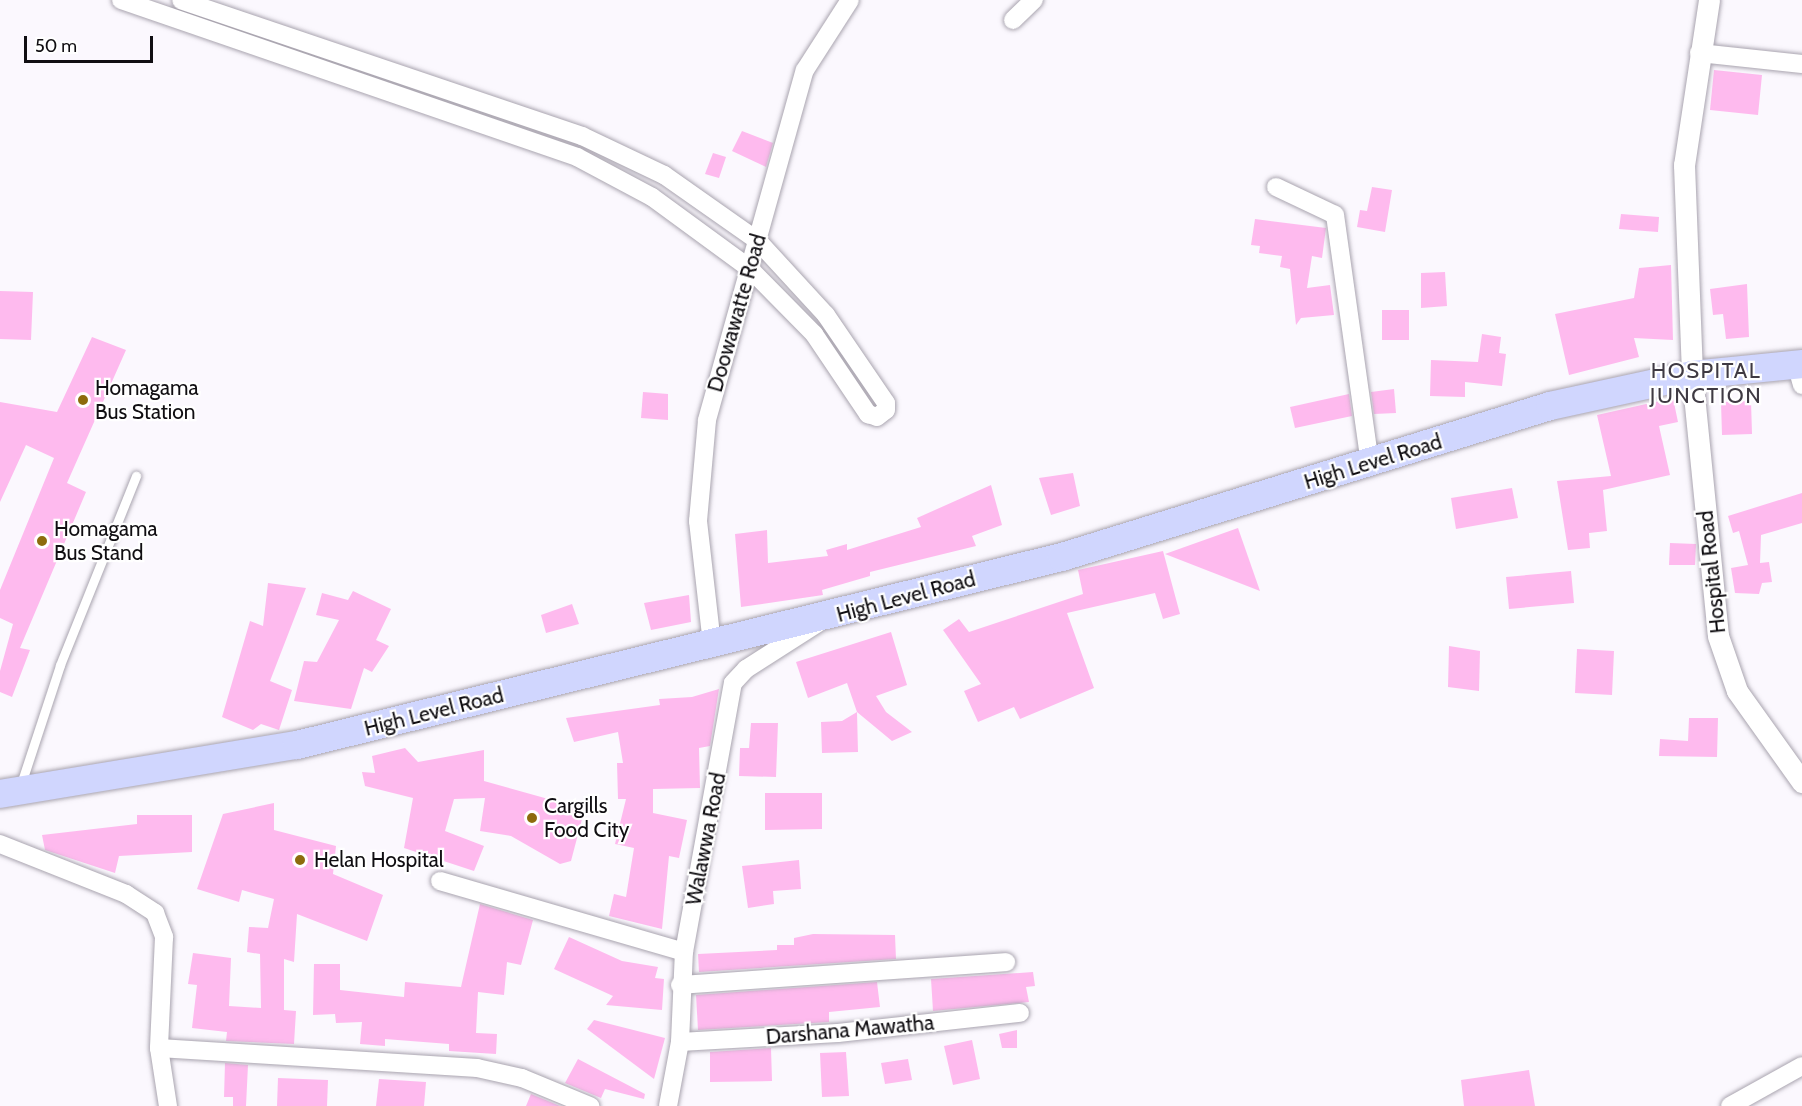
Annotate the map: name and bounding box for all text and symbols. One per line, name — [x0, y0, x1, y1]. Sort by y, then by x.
scale bar — [27, 24, 156, 62]
text: 50 m — [35, 35, 77, 57]
street label: Doowawatte Road — [702, 231, 772, 395]
district label: HOSPITAL JUNCTION — [1650, 357, 1762, 408]
place label: Homagama Bus Station — [95, 375, 199, 425]
marker: Homagama Bus Station — [76, 393, 90, 407]
street label: High Level Road — [1301, 429, 1445, 495]
street label: Hospital Road — [1693, 509, 1731, 635]
place label: Homagama Bus Stand — [54, 516, 158, 566]
marker: Homagama Bus Stand — [35, 534, 49, 548]
street label: High Level Road — [834, 566, 978, 628]
street label: High Level Road — [362, 683, 506, 741]
street label: Walawwa Road — [681, 771, 731, 907]
place label: Cargills Food City — [544, 793, 629, 843]
marker: Cargills Food City — [525, 811, 539, 825]
place label: Helan Hospital — [314, 847, 444, 873]
marker: Helan Hospital — [291, 851, 309, 869]
street label: Darshana Mawatha — [765, 1010, 935, 1050]

